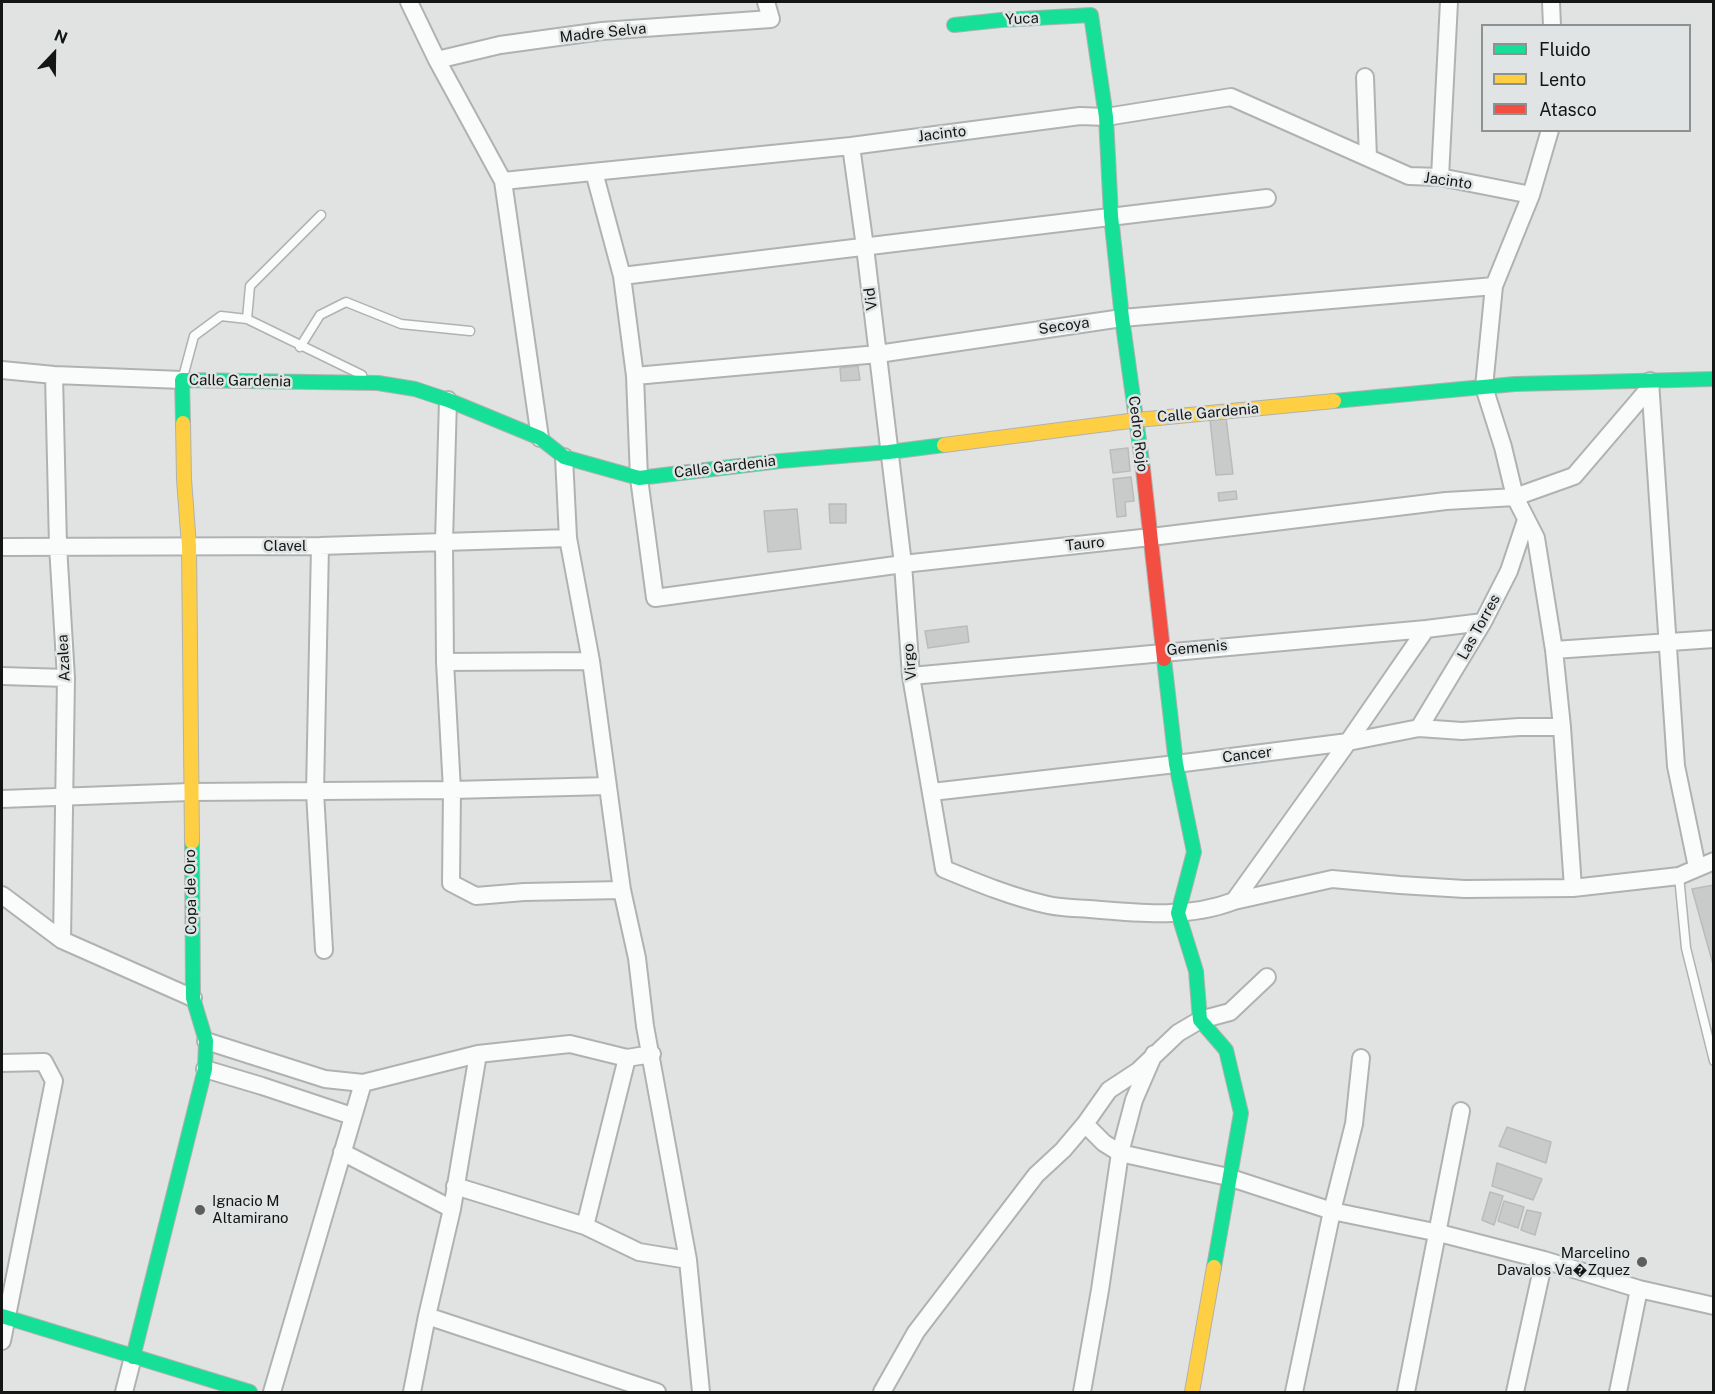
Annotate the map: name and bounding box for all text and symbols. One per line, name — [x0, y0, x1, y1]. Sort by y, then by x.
street label: Yuca — [1005, 9, 1039, 29]
street label: Madre Selva — [559, 20, 647, 46]
north arrow — [24, 24, 84, 84]
legend — [1481, 24, 1691, 132]
text: N — [52, 26, 70, 48]
text: Fluido — [1539, 39, 1591, 60]
text: Lento — [1539, 69, 1586, 90]
text: Atasco — [1539, 99, 1597, 120]
street label: Jacinto — [917, 122, 967, 146]
street label: Jacinto — [1423, 169, 1473, 193]
street label: Vid — [861, 287, 881, 311]
street label: Secoya — [1037, 314, 1091, 338]
street label: Calle Gardenia — [189, 371, 291, 391]
street label: Cedro Rojo — [1124, 395, 1152, 473]
street label: Calle Gardenia — [1156, 400, 1260, 426]
street label: Calle Gardenia — [673, 452, 777, 482]
street label: Tauro — [1064, 533, 1106, 555]
street label: Clavel — [263, 537, 307, 555]
street label: Las Torres — [1454, 591, 1504, 663]
street label: Azalea — [54, 634, 74, 682]
street label: Gemenis — [1166, 636, 1228, 660]
street label: Virgo — [899, 643, 921, 681]
street label: Cancer — [1221, 743, 1273, 767]
street label: Copa de Oro — [181, 849, 201, 935]
place label: Ignacio M Altamirano — [212, 1192, 289, 1227]
marker: Ignacio M Altamirano — [193, 1203, 207, 1217]
place label: Marcelino Davalos Va�Zquez — [1497, 1244, 1630, 1279]
marker: Marcelino Davalos Va�Zquez — [1635, 1255, 1649, 1269]

